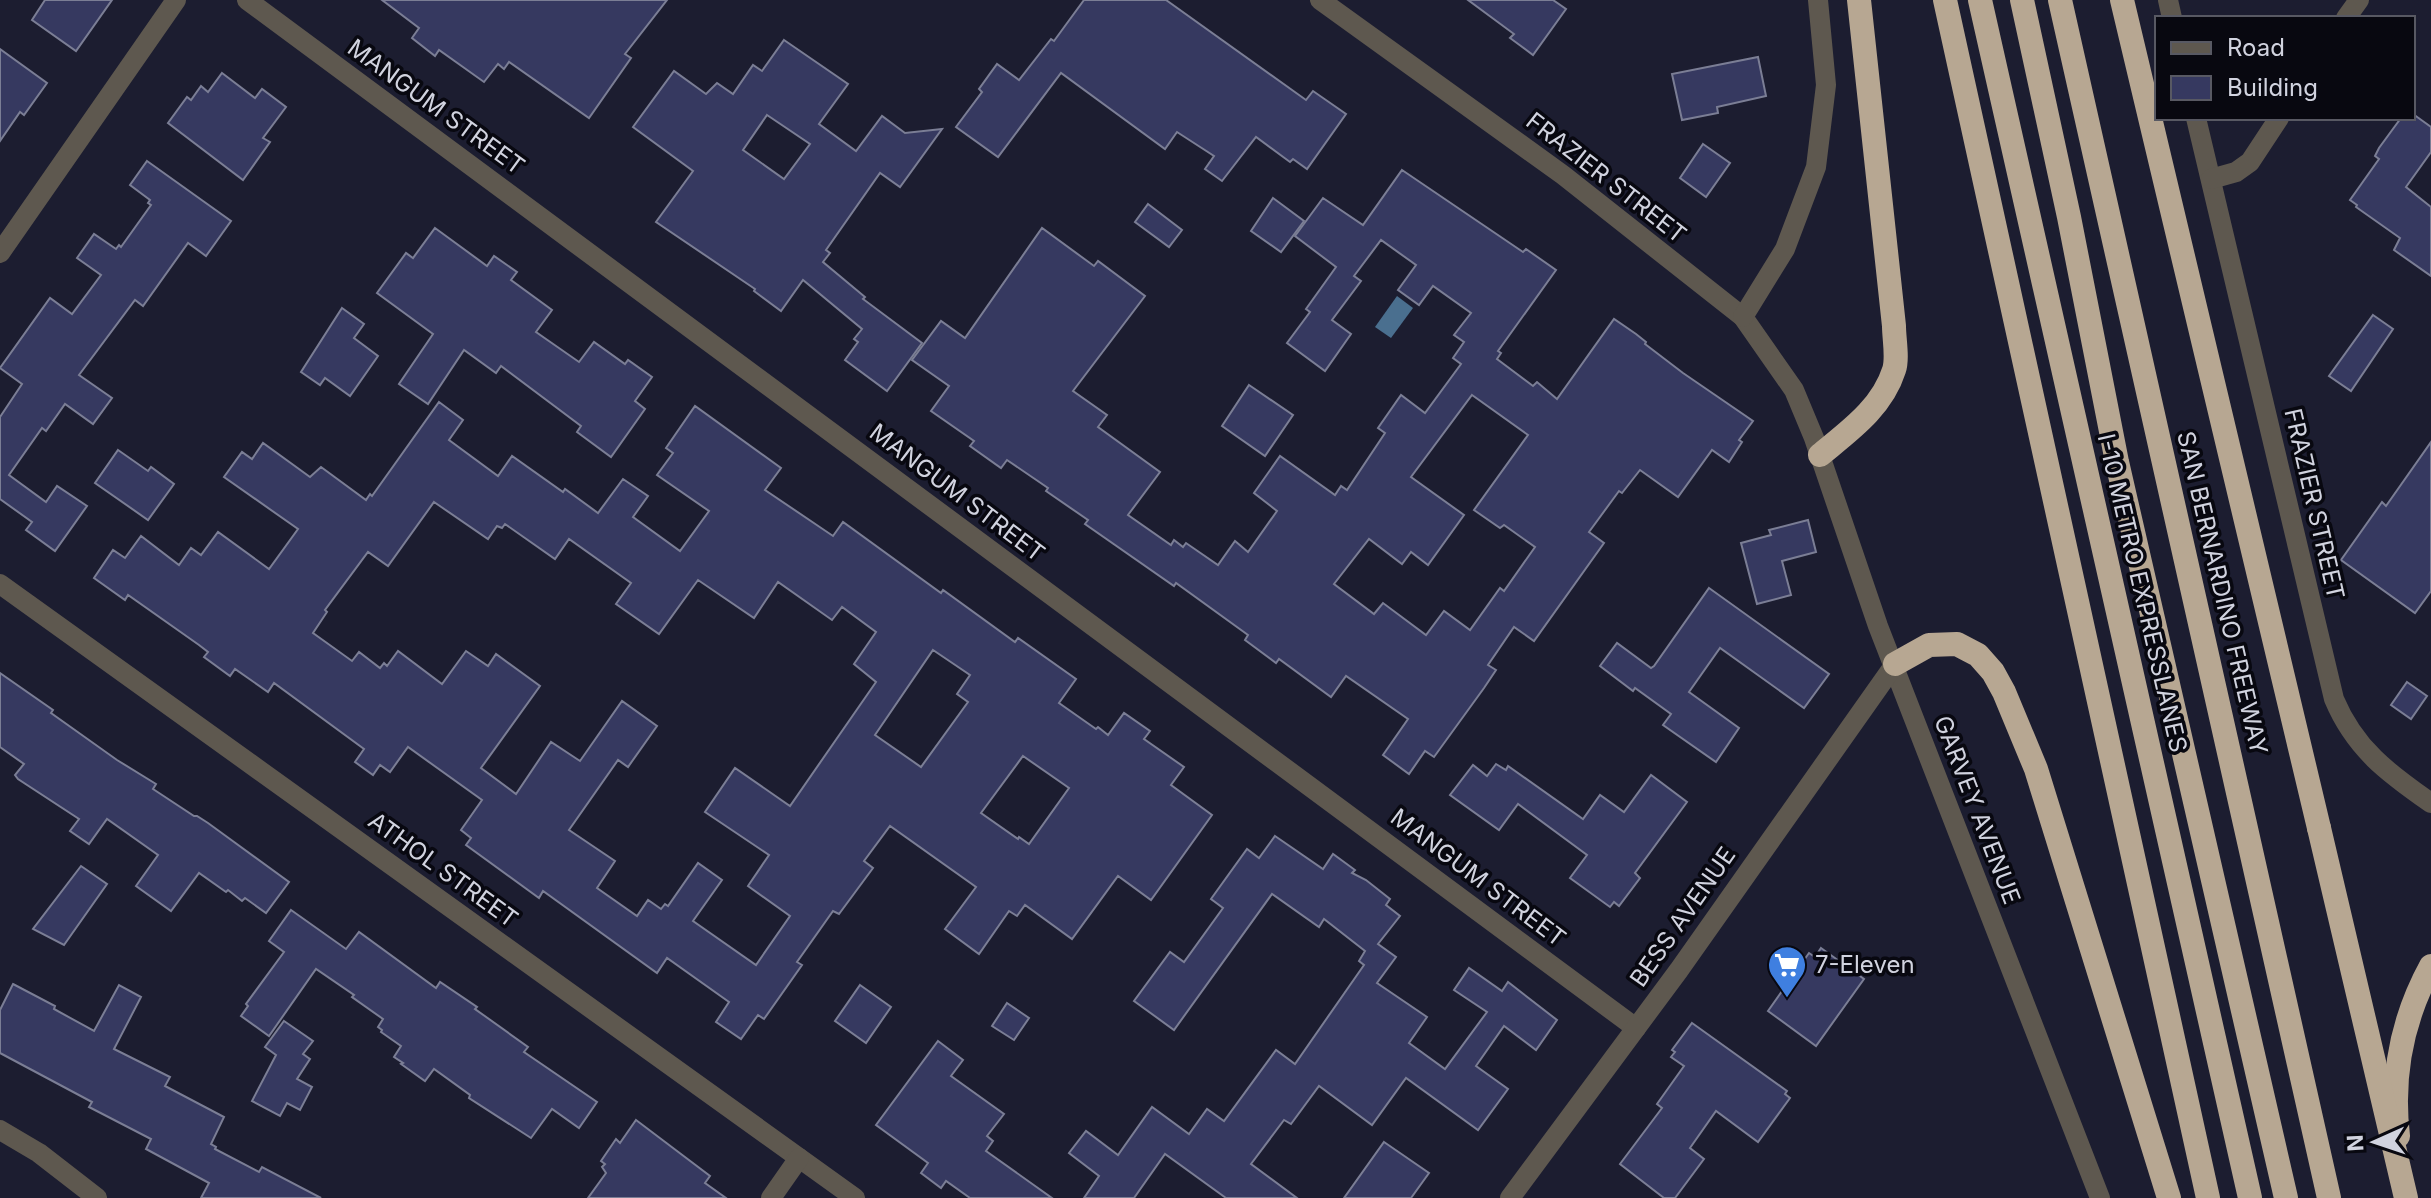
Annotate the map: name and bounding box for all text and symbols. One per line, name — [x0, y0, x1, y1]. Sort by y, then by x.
legend — [2155, 16, 2415, 120]
street label: MANGUM STREET — [342, 33, 530, 180]
text: Road — [2227, 33, 2285, 62]
text: Building — [2227, 73, 2318, 102]
street label: FRAZIER STREET — [1521, 106, 1692, 249]
street label: FRAZIER STREET — [2278, 406, 2351, 602]
street label: MANGUM STREET — [864, 417, 1050, 568]
street label: SAN BERNARDINO FREEWAY — [2171, 428, 2274, 758]
street label: I-10 METRO EXPRESSLANES — [2092, 431, 2193, 755]
street label: GARVEY AVENUE — [1928, 712, 2027, 908]
street label: MANGUM STREET — [1385, 802, 1571, 953]
street label: ATHOL STREET — [363, 806, 523, 933]
street label: BESS AVENUE — [1624, 841, 1741, 992]
supermarket icon: 7-Eleven — [1766, 944, 1808, 999]
place label: 7-Eleven — [1815, 950, 1915, 979]
north arrow — [2335, 1102, 2415, 1182]
text: N — [2342, 1134, 2368, 1152]

